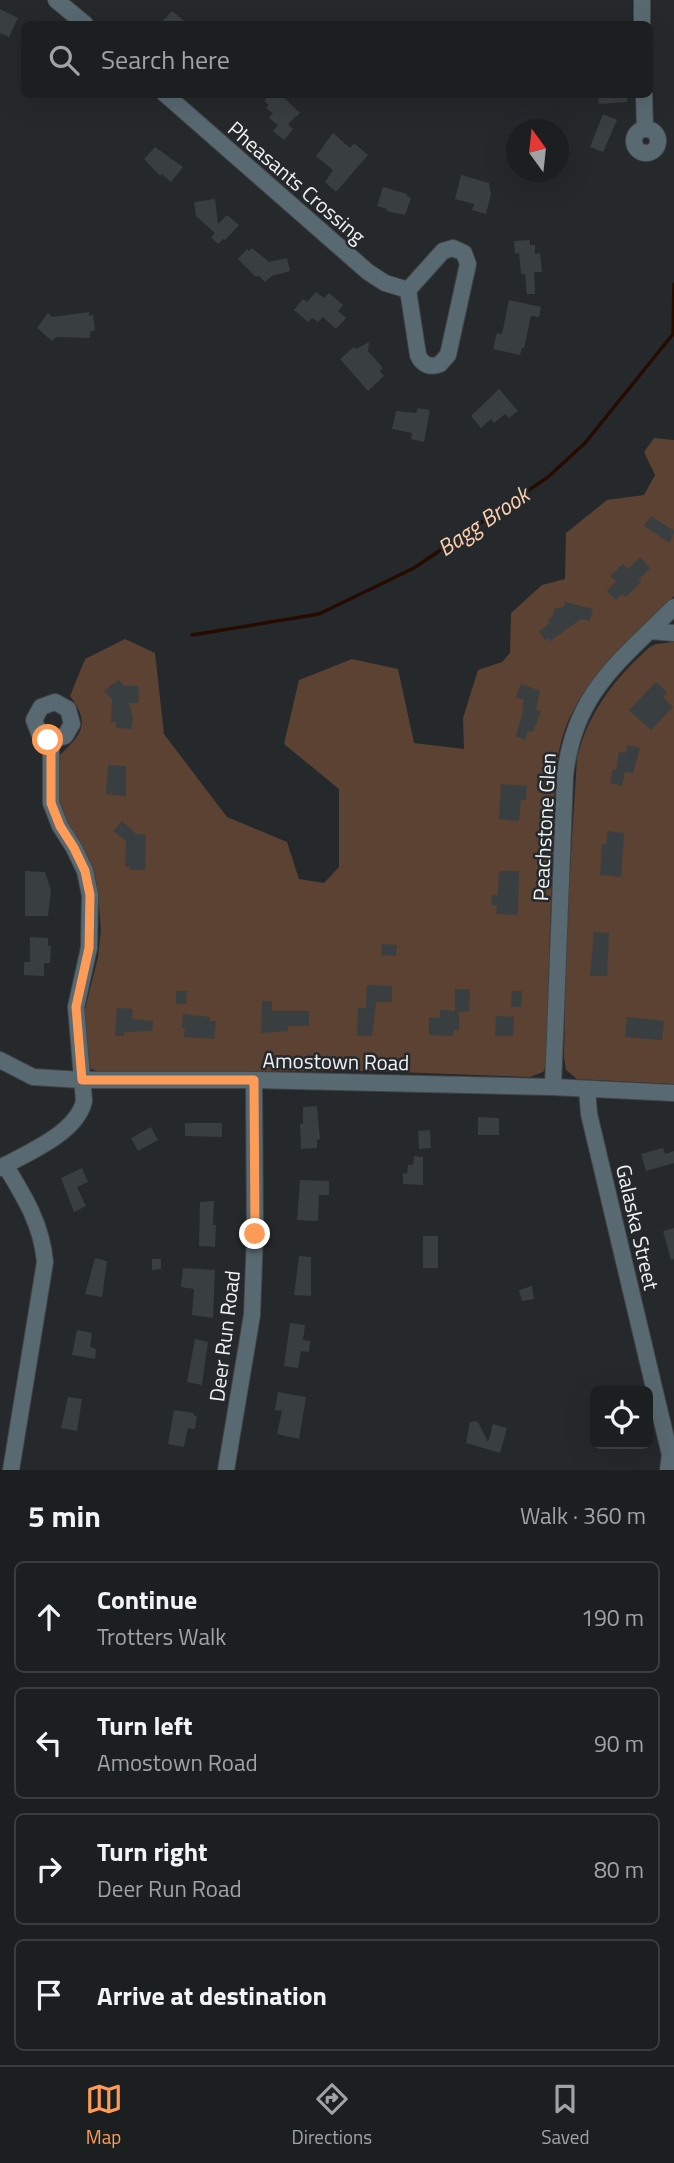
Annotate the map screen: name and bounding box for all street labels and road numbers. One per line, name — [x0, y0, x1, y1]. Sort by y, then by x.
street label: Pheasants Crossing — [221, 113, 373, 251]
street label: Peachstone Glen — [524, 752, 564, 902]
street label: Amostown Road — [262, 1044, 410, 1078]
street label: Galaska Street — [608, 1161, 668, 1294]
street label: Deer Run Road — [200, 1269, 248, 1403]

